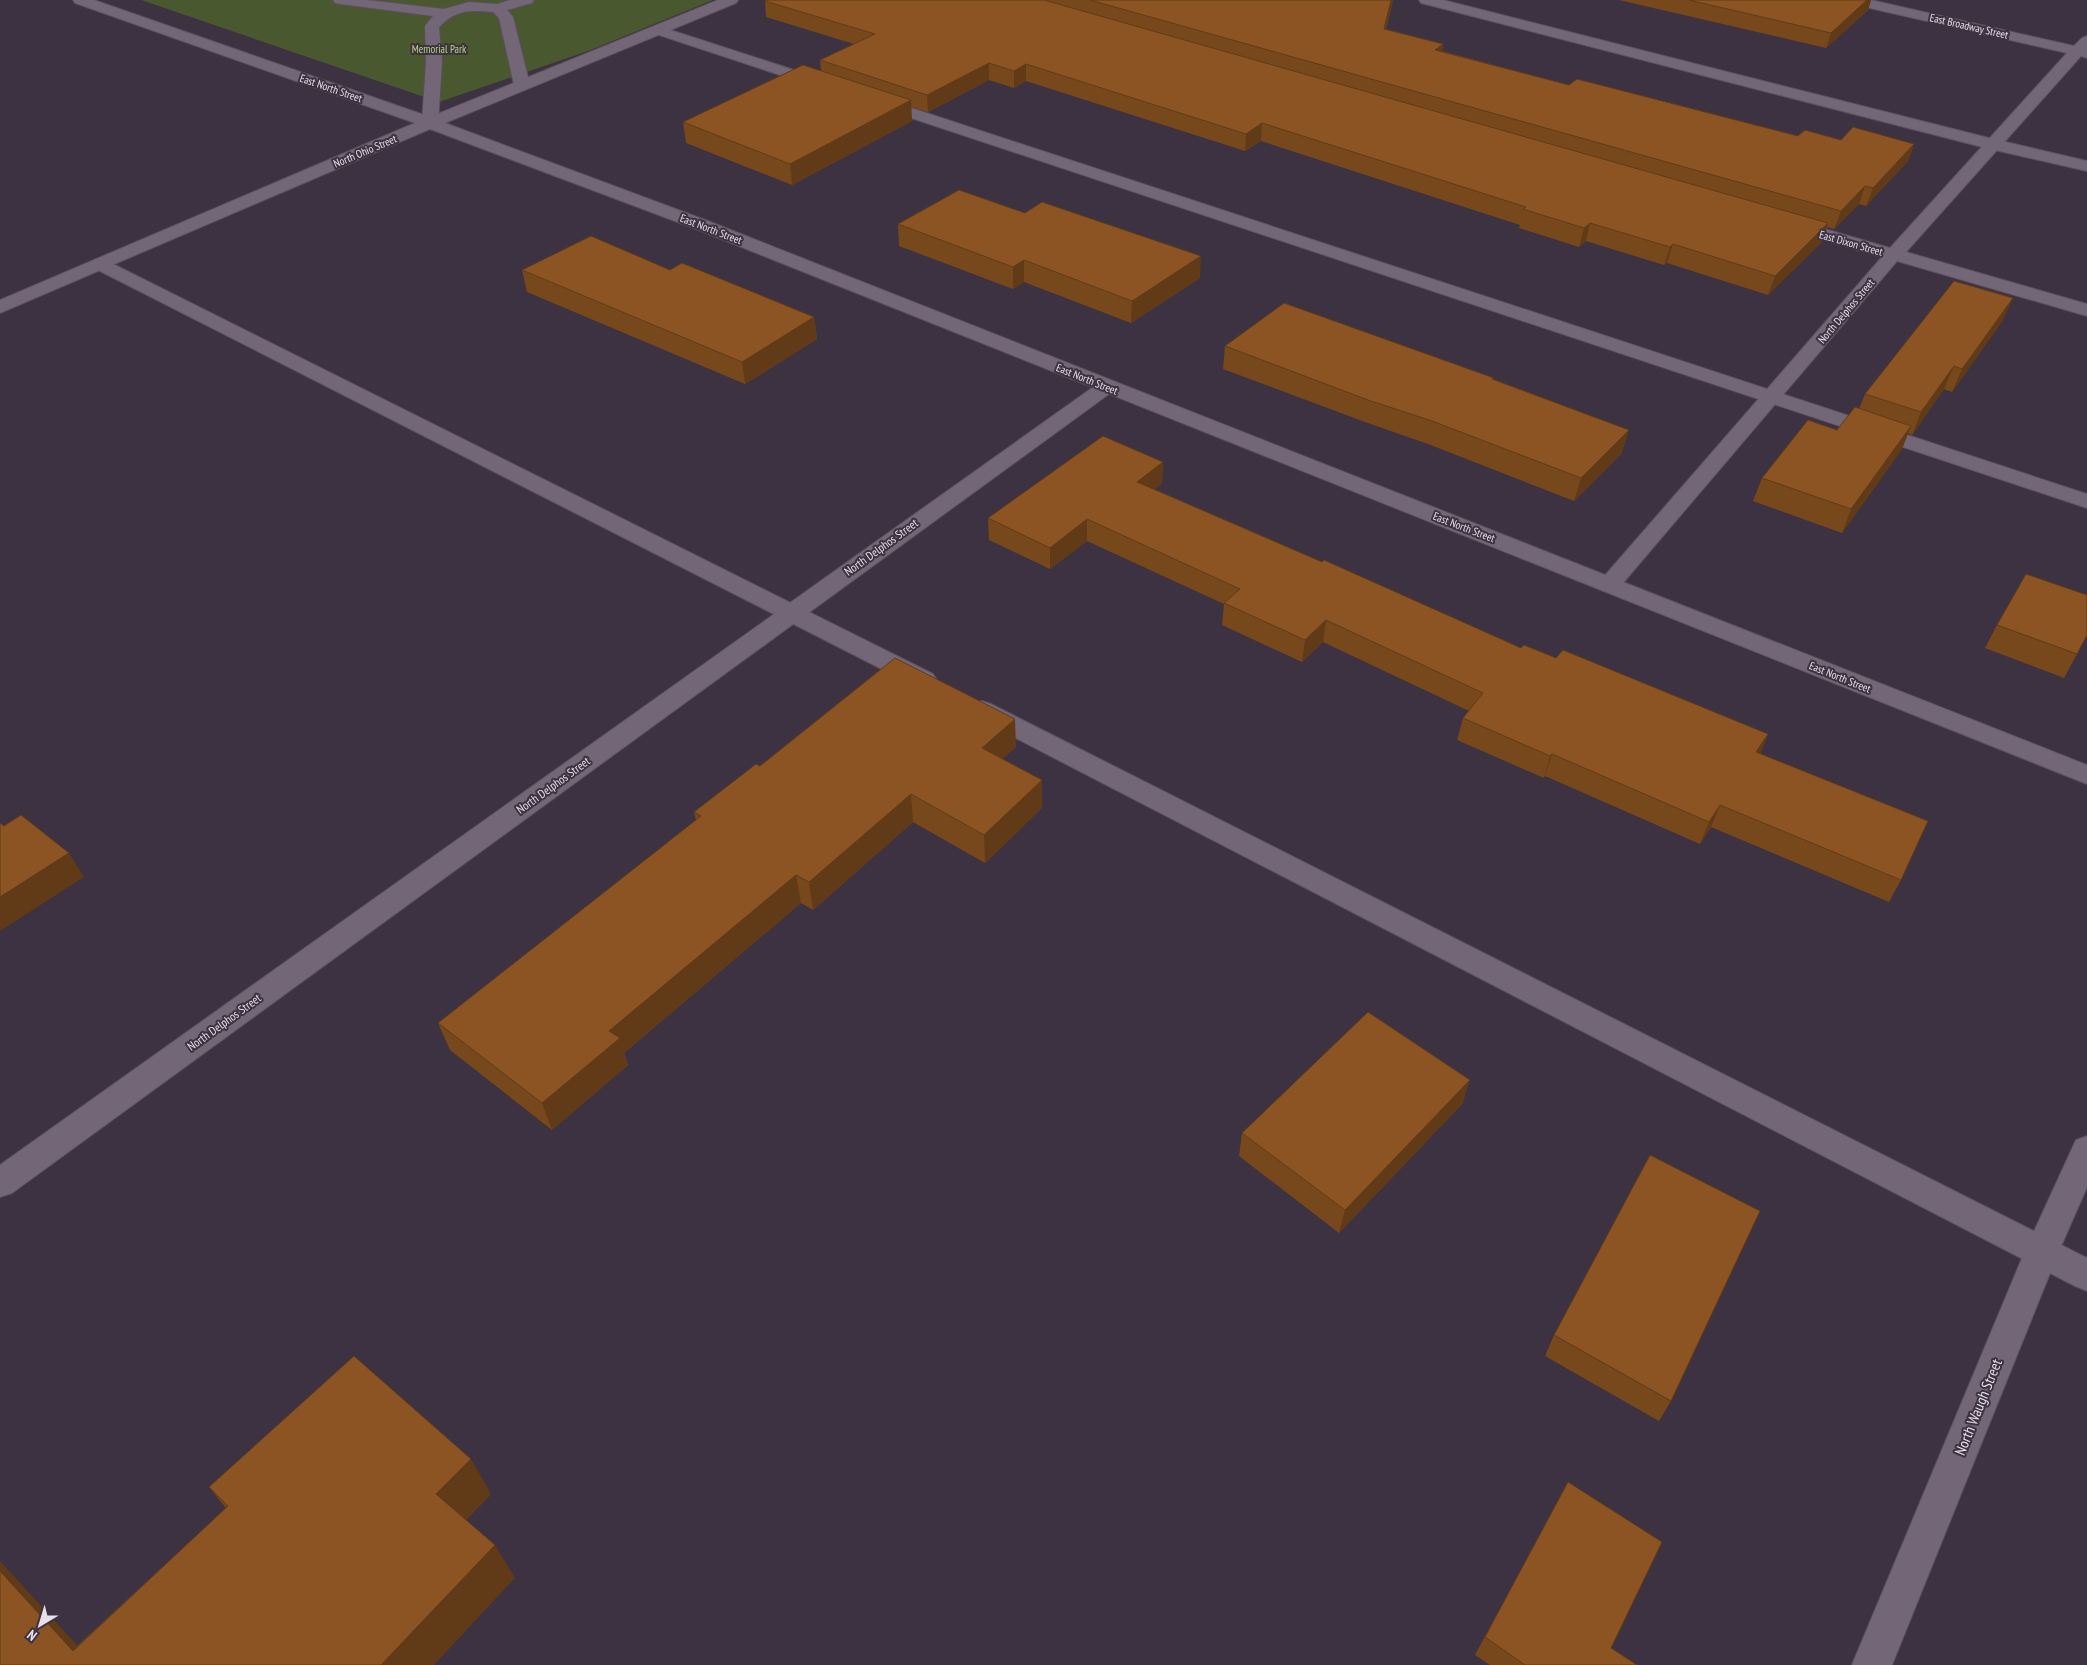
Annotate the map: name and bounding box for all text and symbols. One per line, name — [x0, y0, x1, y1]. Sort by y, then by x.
street label: East Broadway Street — [1928, 10, 2010, 42]
park label: Memorial Park — [412, 42, 467, 56]
street label: East North Street — [298, 71, 364, 105]
street label: North Ohio Street — [331, 131, 399, 171]
street label: East North Street — [678, 211, 744, 247]
street label: East Dixon Street — [1818, 227, 1884, 259]
street label: North Delphos Street — [1815, 276, 1877, 346]
street label: East North Street — [1054, 360, 1120, 398]
street label: East North Street — [1431, 509, 1497, 545]
street label: North Delphos Street — [841, 515, 921, 579]
street label: East North Street — [1807, 658, 1873, 696]
street label: North Delphos Street — [513, 753, 593, 817]
street label: North Delphos Street — [184, 990, 264, 1054]
street label: North Waugh Street — [1950, 1356, 2006, 1458]
north arrow — [15, 1600, 65, 1650]
text: N — [23, 1626, 41, 1645]

